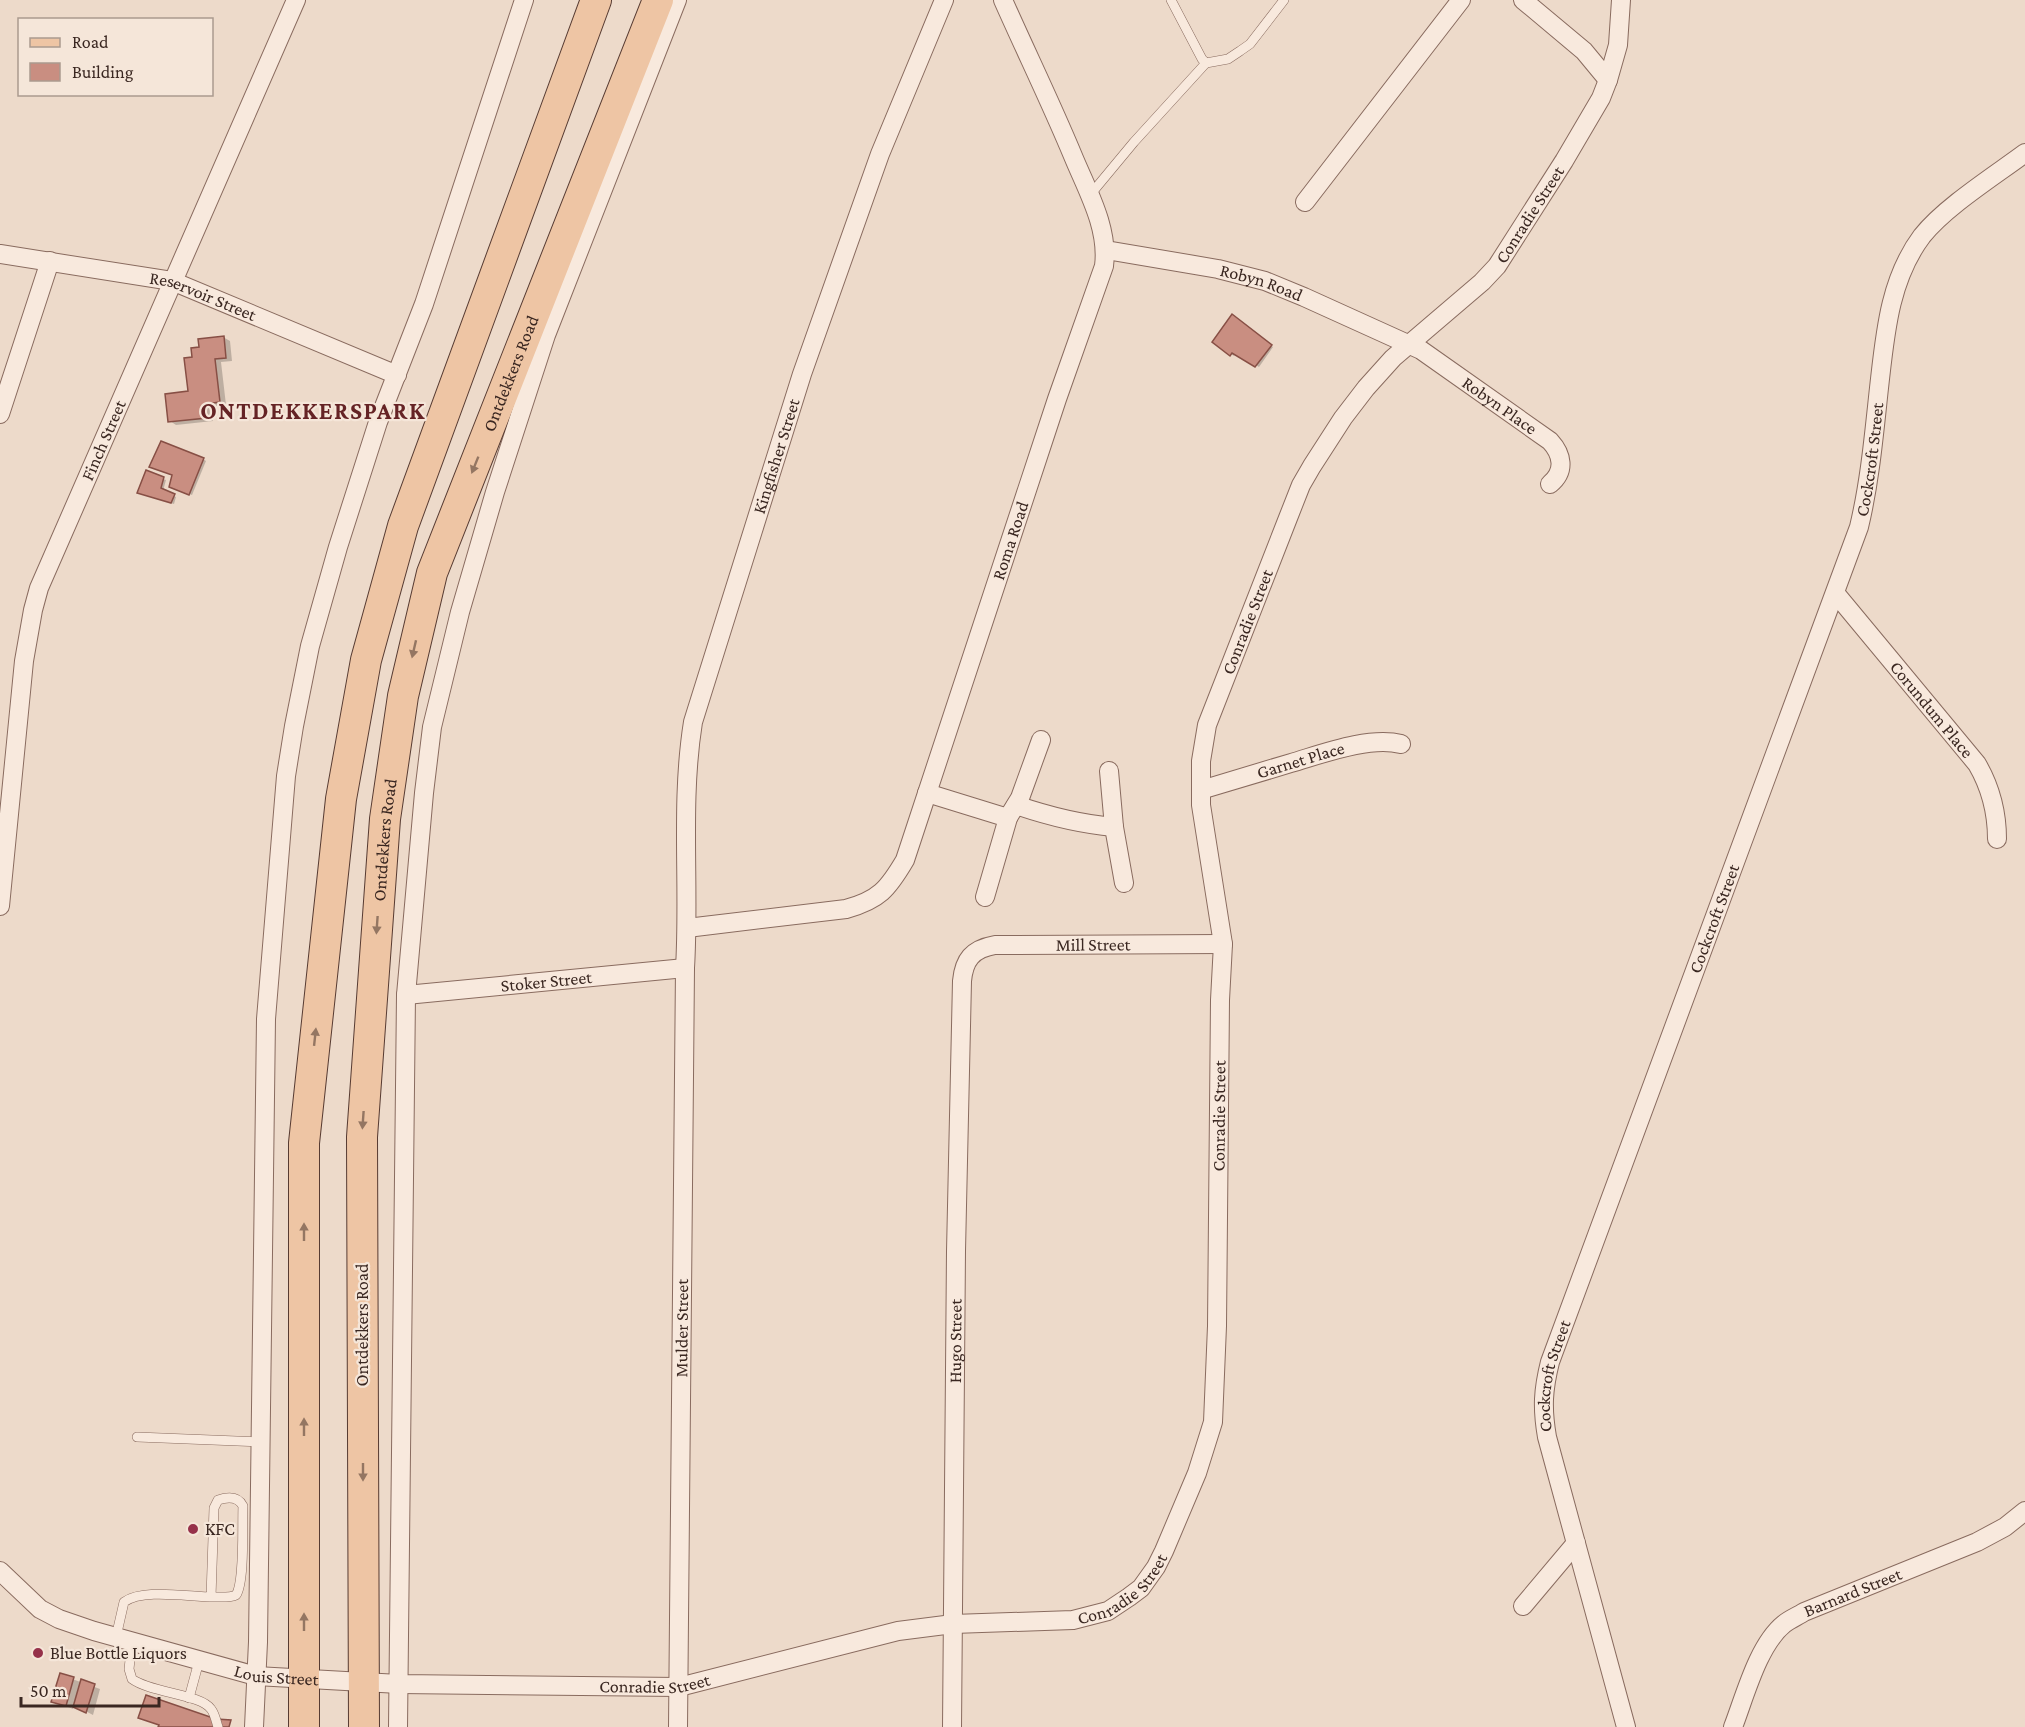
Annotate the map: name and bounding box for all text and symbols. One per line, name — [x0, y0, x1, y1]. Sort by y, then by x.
legend — [18, 18, 213, 96]
text: Road — [72, 32, 109, 52]
text: Building — [72, 62, 134, 82]
street label: Conradie Street — [1491, 162, 1569, 267]
street label: Robyn Road — [1218, 260, 1306, 306]
street label: Reservoir Street — [148, 268, 260, 325]
street label: Ontdekkers Road — [479, 312, 543, 434]
street label: Robyn Place — [1458, 372, 1541, 439]
street label: Kingfisher Street — [749, 395, 804, 516]
street label: Finch Street — [77, 396, 130, 484]
district label: ONTDEKKERSPARK — [200, 397, 426, 424]
street label: Cockcroft Street — [1852, 401, 1887, 518]
one-way arrow — [470, 456, 480, 474]
street label: Roma Road — [988, 498, 1033, 582]
street label: Conradie Street — [1218, 565, 1277, 677]
one-way arrow — [408, 640, 418, 658]
street label: Corundum Place — [1886, 657, 1978, 762]
street label: Garnet Place — [1254, 738, 1347, 783]
street label: Ontdekkers Road — [369, 777, 401, 902]
street label: Cockcroft Street — [1685, 860, 1744, 976]
one-way arrow — [372, 916, 382, 935]
street label: Mill Street — [1056, 934, 1132, 955]
street label: Stoker Street — [500, 967, 594, 996]
one-way arrow — [310, 1028, 320, 1047]
street label: Conradie Street — [1208, 1059, 1229, 1172]
one-way arrow — [358, 1110, 368, 1129]
one-way arrow — [299, 1222, 309, 1241]
street label: Ontdekkers Road — [352, 1263, 372, 1387]
street label: Mulder Street — [671, 1278, 692, 1377]
street label: Hugo Street — [945, 1298, 966, 1383]
street label: Cockcroft Street — [1534, 1316, 1575, 1433]
one-way arrow — [299, 1417, 309, 1436]
one-way arrow — [358, 1463, 368, 1482]
place label: KFC — [205, 1519, 235, 1539]
marker: KFC — [186, 1522, 200, 1536]
street label: Conradie Street — [1075, 1549, 1172, 1628]
street label: Barnard Street — [1801, 1563, 1905, 1621]
one-way arrow — [299, 1612, 309, 1631]
place label: Blue Bottle Liquors — [50, 1643, 187, 1663]
marker: Blue Bottle Liquors — [31, 1646, 45, 1660]
street label: Louis Street — [232, 1660, 320, 1690]
street label: Conradie Street — [599, 1669, 713, 1697]
scale bar — [21, 1670, 159, 1708]
text: 50 m — [30, 1681, 67, 1701]

